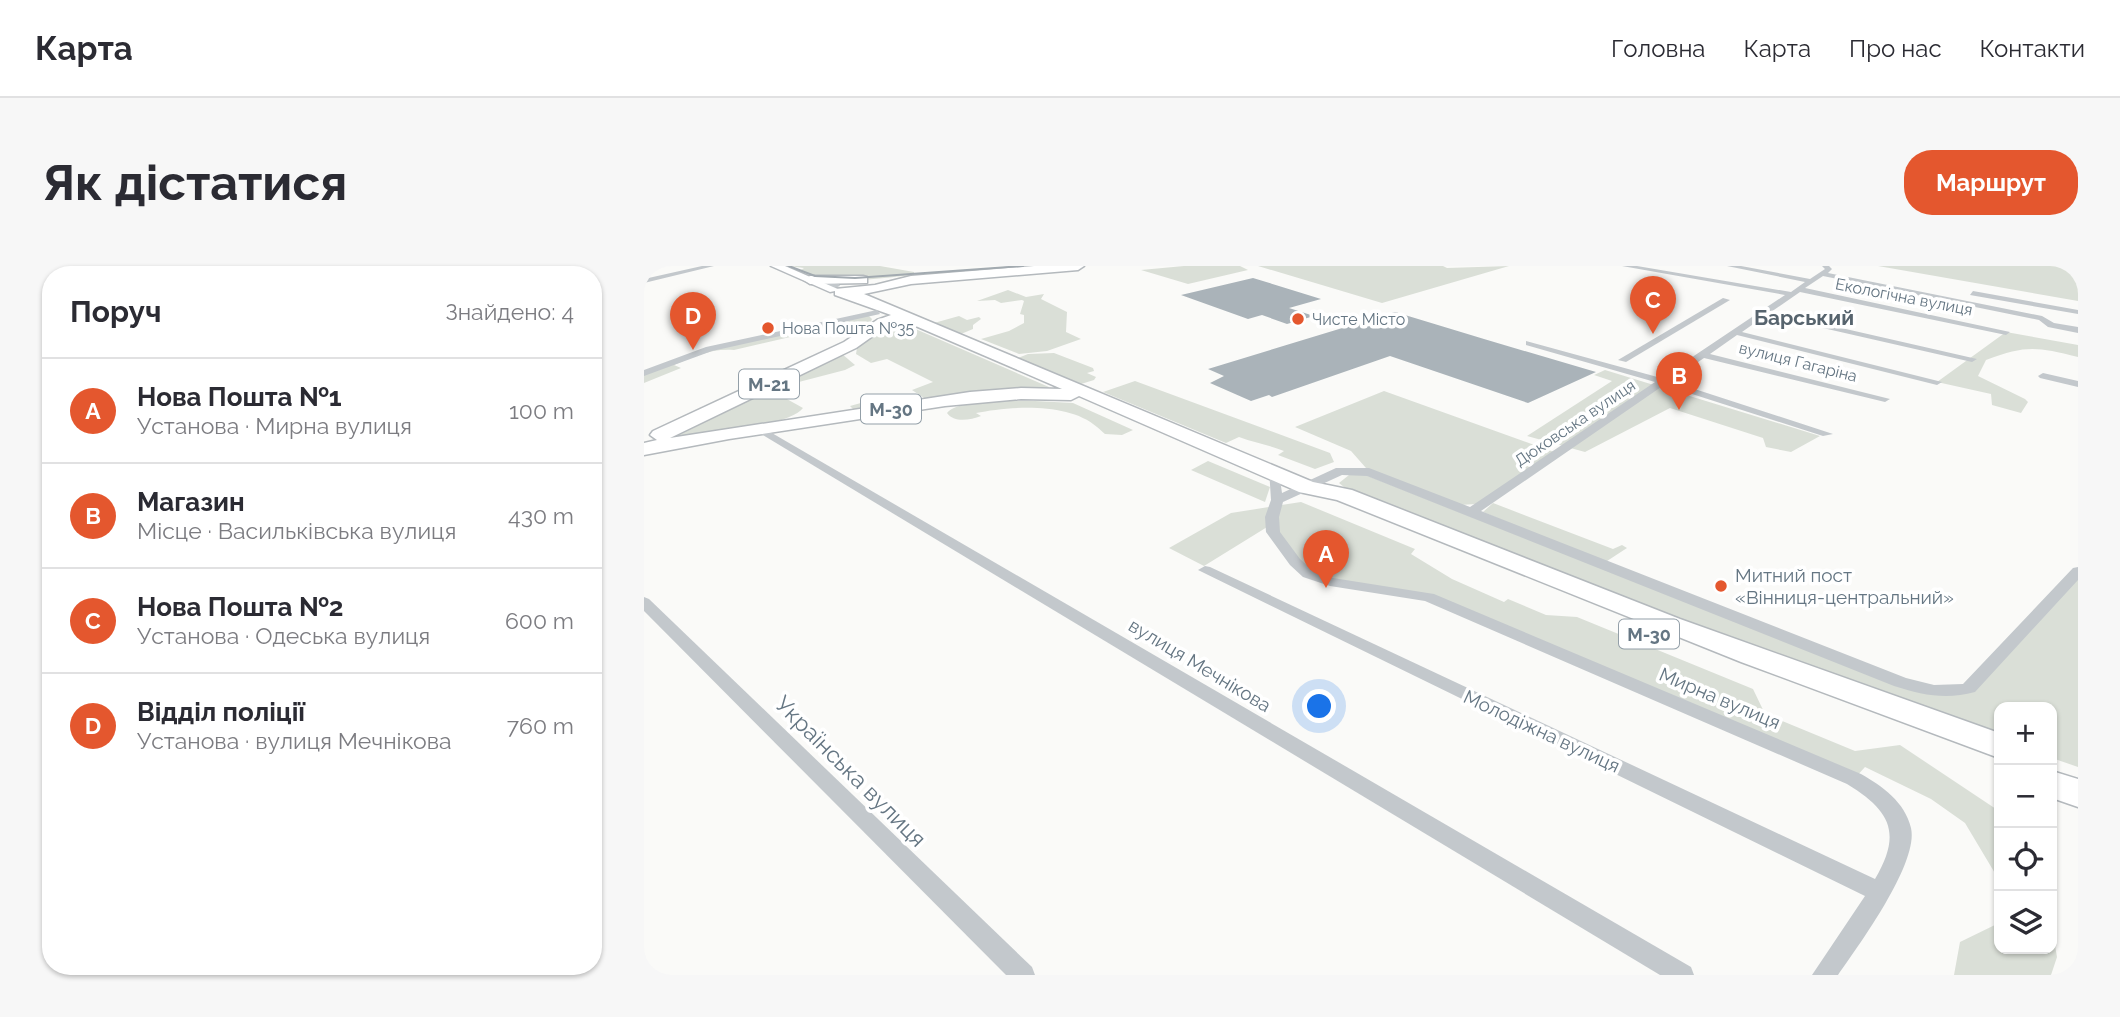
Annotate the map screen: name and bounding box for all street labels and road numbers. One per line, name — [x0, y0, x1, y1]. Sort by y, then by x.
street label: Екологічна вулиця — [1834, 274, 1974, 320]
street label: вулиця Гагаріна — [1737, 338, 1859, 386]
road number: М-21 — [739, 370, 799, 398]
street label: Дюковська вулиця — [1511, 376, 1639, 470]
road number: М-30 — [861, 394, 921, 424]
street label: вулиця Мечнікова — [1125, 614, 1275, 716]
road number: М-30 — [1619, 620, 1679, 648]
street label: Мирна вулиця — [1656, 663, 1784, 733]
street label: Молодіжна вулиця — [1460, 685, 1624, 777]
street label: Українська вулиця — [770, 690, 932, 852]

